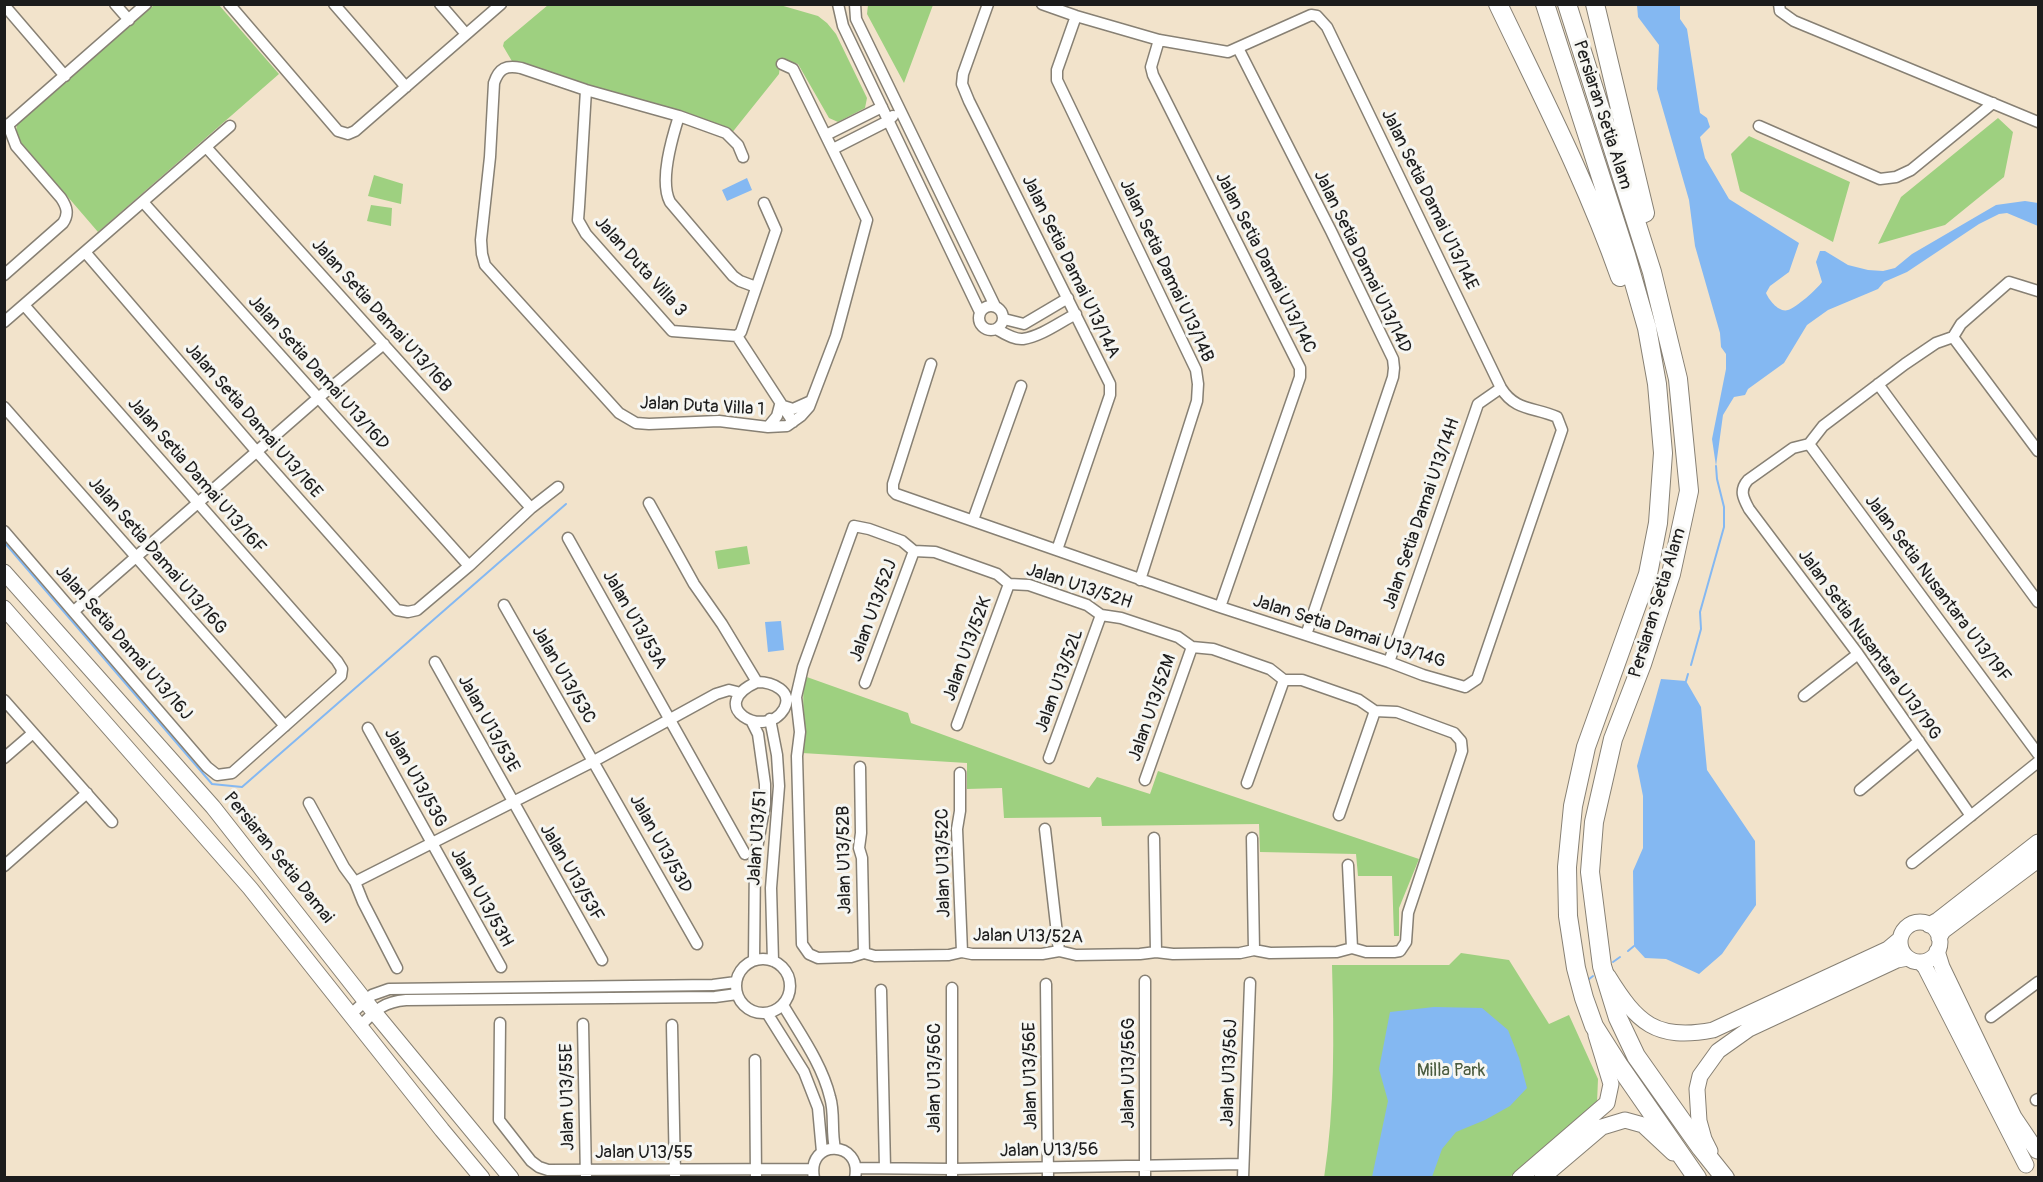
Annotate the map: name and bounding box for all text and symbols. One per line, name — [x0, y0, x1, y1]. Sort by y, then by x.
street label: Persiaran Setia Alam — [1568, 38, 1636, 192]
street label: Jalan Setia Damai U13/14E — [1376, 106, 1482, 294]
street label: Jalan Setia Damai U13/14D — [1308, 167, 1416, 357]
street label: Jalan Setia Damai U13/14C — [1210, 169, 1320, 357]
street label: Jalan Setia Damai U13/14A — [1016, 172, 1124, 362]
street label: Jalan Setia Damai U13/14B — [1114, 176, 1218, 366]
street label: Jalan Duta Villa 3 — [589, 212, 691, 322]
street label: Jalan Setia Damai U13/16B — [306, 235, 456, 397]
street label: Jalan Setia Damai U13/16D — [243, 291, 393, 455]
street label: Jalan Setia Damai U13/16E — [180, 339, 326, 503]
street label: Jalan Setia Damai U13/16F — [122, 393, 270, 559]
street label: Jalan Duta Villa 1 — [639, 393, 765, 421]
street label: Jalan Setia Damai U13/14H — [1379, 416, 1465, 612]
street label: Jalan Setia Damai U13/16G — [83, 473, 231, 639]
street label: Jalan Setia Nusantara U13/19F — [1859, 491, 2015, 687]
street label: Persiaran Setia Alam — [1625, 525, 1691, 681]
street label: Jalan Setia Nusantara U13/19G — [1793, 545, 1945, 745]
street label: Jalan U13/52J — [846, 557, 902, 665]
street label: Jalan U13/52H — [1023, 560, 1135, 614]
street label: Jalan Setia Damai U13/16J — [50, 561, 196, 725]
street label: Jalan U13/53A — [597, 567, 671, 673]
street label: Jalan Setia Damai U13/14G — [1250, 591, 1448, 673]
street label: Jalan U13/52K — [939, 594, 997, 704]
street label: Jalan U13/53C — [526, 622, 600, 728]
street label: Jalan U13/52L — [1031, 626, 1089, 736]
street label: Jalan U13/52M — [1125, 652, 1181, 764]
street label: Jalan U13/53E — [452, 672, 524, 776]
street label: Jalan U13/53G — [379, 724, 451, 832]
street label: Persiaran Setia Damai — [218, 788, 338, 928]
street label: Jalan U13/51 — [744, 790, 772, 886]
street label: Jalan U13/53D — [624, 791, 696, 897]
street label: Jalan U13/52B — [833, 805, 857, 915]
street label: Jalan U13/52C — [932, 808, 956, 918]
street label: Jalan U13/53F — [534, 820, 608, 926]
street label: Jalan U13/53H — [445, 845, 517, 951]
street label: Jalan U13/52A — [973, 925, 1083, 949]
street label: Jalan U13/56G — [1118, 1018, 1140, 1128]
street label: Jalan U13/56J — [1217, 1019, 1243, 1127]
street label: Jalan U13/56E — [1019, 1022, 1043, 1130]
street label: Jalan U13/56C — [924, 1023, 946, 1133]
street label: Jalan U13/55E — [556, 1043, 580, 1151]
park label: Milla Park — [1417, 1060, 1485, 1082]
street label: Jalan U13/56 — [999, 1139, 1099, 1163]
street label: Jalan U13/55 — [595, 1142, 693, 1164]

